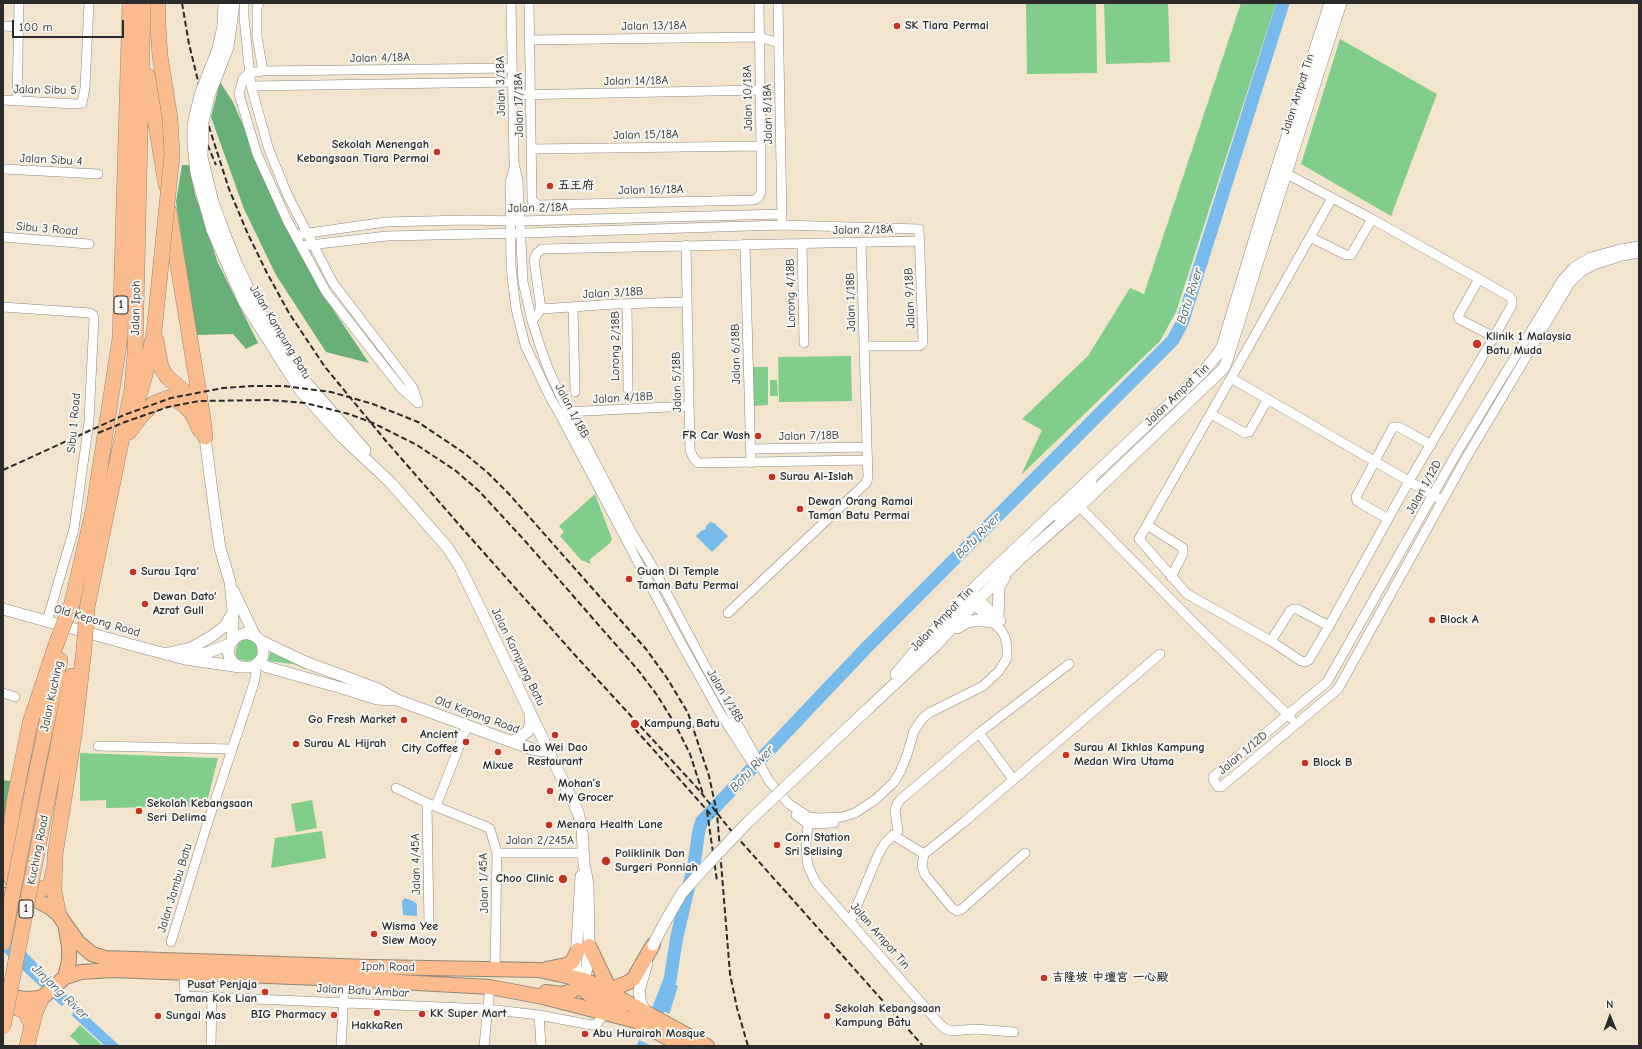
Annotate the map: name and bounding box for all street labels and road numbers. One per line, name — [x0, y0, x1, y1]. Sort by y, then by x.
street label: Jalan 13/18A — [621, 18, 687, 34]
street label: Jalan 4/18A — [350, 50, 410, 66]
street label: Jalan Ampat Tin — [1278, 52, 1318, 136]
street label: Jalan 3/18A — [493, 56, 509, 116]
street label: Jalan 10/18A — [740, 65, 756, 131]
street label: Jalan 17/18A — [511, 73, 527, 137]
street label: Jalan 14/18A — [603, 73, 669, 89]
street label: Jalan Sibu 5 — [13, 82, 77, 98]
street label: Jalan 8/18A — [760, 84, 776, 144]
street label: Jalan 15/18A — [613, 127, 679, 143]
street label: Jalan Sibu 4 — [19, 151, 83, 169]
street label: Jalan 16/18A — [618, 182, 684, 198]
street label: Jalan 2/18A — [508, 200, 568, 216]
street label: Sibu 3 Road — [16, 219, 78, 239]
street label: Jalan 2/18A — [833, 222, 893, 238]
street label: Lorong 4/18B — [783, 258, 799, 328]
street label: Jalan 9/18B — [902, 267, 918, 329]
street label: Jalan 1/18B — [843, 272, 859, 332]
street label: Jalan Ipoh — [128, 280, 144, 336]
street label: Jalan Kampung Batu — [246, 283, 314, 381]
street label: Jalan 3/18B — [582, 284, 644, 302]
road number: 1 — [114, 296, 128, 314]
street label: Lorong 2/18B — [609, 311, 623, 381]
street label: Jalan 6/18B — [728, 323, 744, 385]
street label: Jalan 5/18B — [669, 351, 685, 413]
street label: Jalan Ampat Tin — [1142, 361, 1212, 429]
street label: Jalan 1/18B — [552, 381, 592, 441]
street label: Jalan 4/18B — [592, 389, 654, 407]
street label: Sibu 1 Road — [64, 392, 84, 454]
street label: Jalan 7/18B — [779, 428, 839, 444]
street label: Jalan 1/12D — [1403, 457, 1445, 517]
street label: Jalan Ampat Tin — [908, 584, 976, 654]
street label: Old Kepong Road — [52, 602, 142, 640]
street label: Jalan Kampung Batu — [488, 606, 548, 708]
street label: Jalan Kuching — [37, 659, 67, 733]
street label: Jalan 1/18B — [704, 667, 746, 725]
street label: Old Kepong Road — [433, 693, 521, 737]
street label: Jalan 1/12D — [1216, 728, 1270, 778]
street label: Kuching Road — [24, 814, 52, 886]
street label: Jalan 4/45A — [408, 833, 424, 895]
street label: Jalan 2/245A — [506, 834, 574, 848]
street label: Jalan Jambu Batu — [155, 842, 195, 934]
street label: Jalan 1/45A — [476, 853, 492, 913]
road number: 1 — [19, 900, 33, 918]
street label: Jalan Ampat Tin — [847, 900, 913, 972]
street label: Ipoh Road — [361, 959, 415, 975]
street label: Jalan Batu Ambar — [316, 981, 410, 1001]

